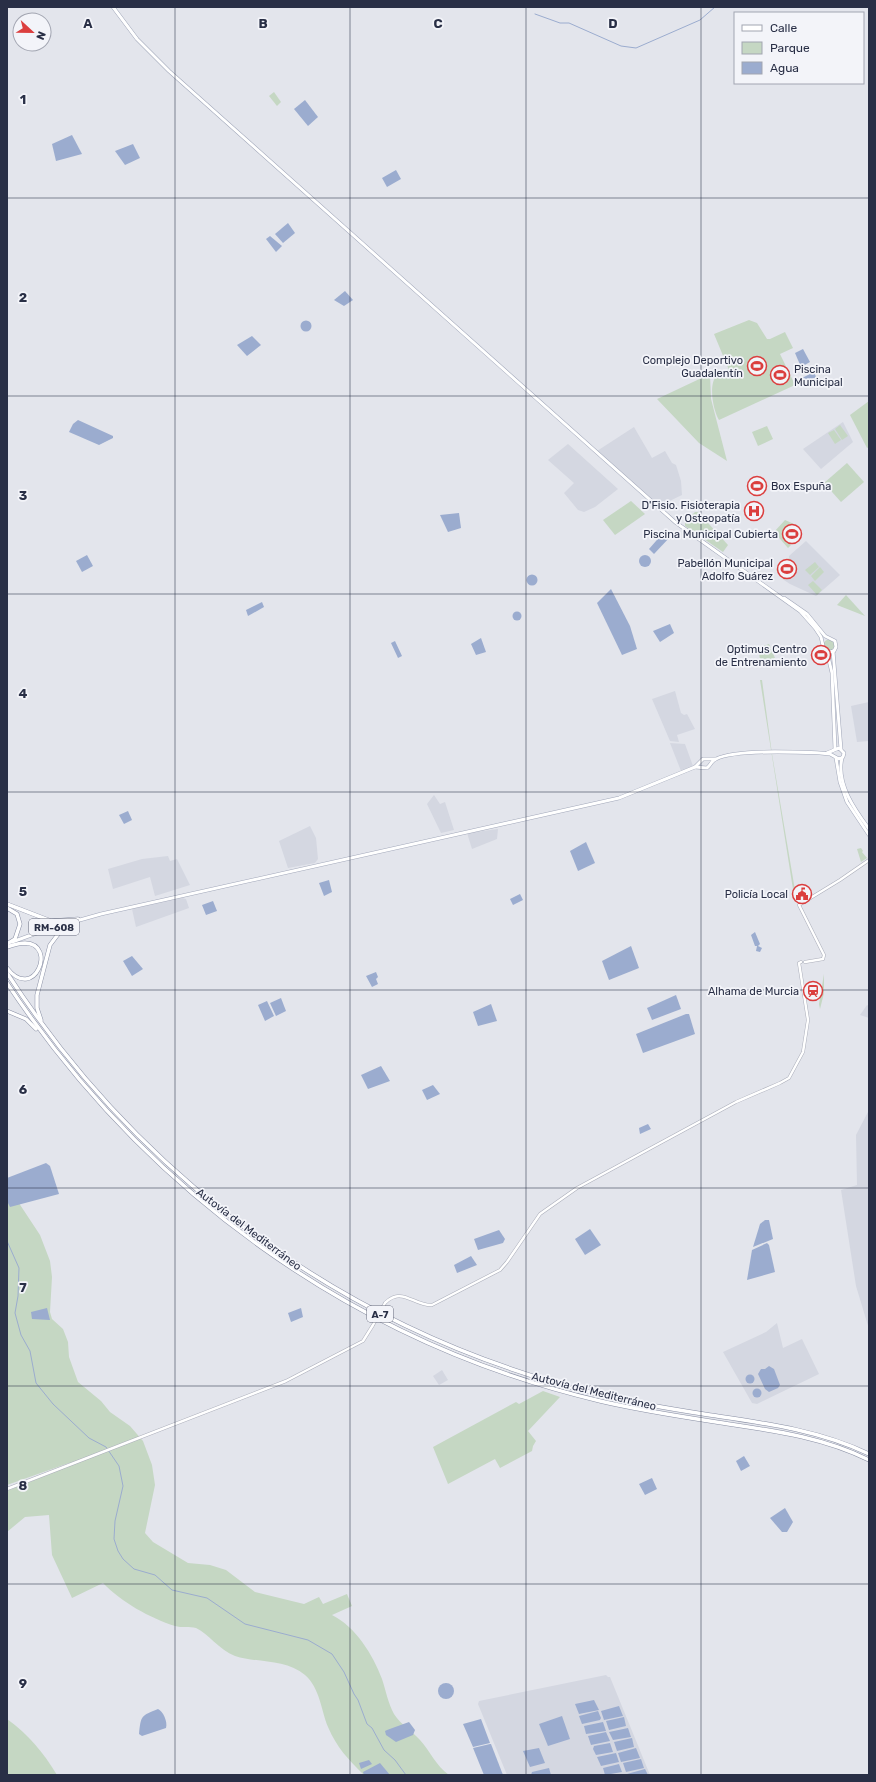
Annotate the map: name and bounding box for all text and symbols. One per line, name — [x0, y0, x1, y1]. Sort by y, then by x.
north arrow — [12, 12, 52, 52]
legend — [734, 12, 864, 84]
text: A — [83, 16, 93, 31]
text: B — [258, 16, 268, 31]
text: C — [433, 16, 443, 31]
text: D — [608, 16, 618, 31]
text: Calle — [770, 21, 797, 35]
text: N — [33, 29, 48, 42]
text: Parque — [770, 41, 810, 55]
text: Agua — [770, 61, 799, 75]
text: 1 — [20, 92, 26, 107]
text: 2 — [19, 290, 27, 305]
place label: Complejo Deportivo Guadalentín — [642, 354, 743, 380]
sports icon: Complejo Deportivo Guadalentín — [746, 355, 768, 377]
place label: Piscina Municipal — [794, 363, 843, 389]
sports icon: Piscina Municipal — [769, 364, 791, 386]
sports icon: Box Espuña — [746, 475, 768, 497]
place label: Box Espuña — [771, 480, 831, 493]
text: 3 — [19, 488, 28, 503]
place label: D'Fisio. Fisioterapia y Osteopatía — [641, 499, 740, 525]
hospital icon: D'Fisio. Fisioterapia y Osteopatía — [743, 500, 765, 522]
sports icon: Piscina Municipal Cubierta — [781, 523, 803, 545]
place label: Piscina Municipal Cubierta — [643, 528, 778, 541]
place label: Pabellón Municipal Adolfo Suárez — [678, 557, 773, 583]
sports icon: Pabellón Municipal Adolfo Suárez — [776, 558, 798, 580]
place label: Optimus Centro de Entrenamiento — [715, 643, 807, 669]
sports icon: Optimus Centro de Entrenamiento — [810, 644, 832, 666]
text: 4 — [19, 686, 28, 701]
public building icon: Policía Local — [791, 883, 813, 905]
text: 5 — [19, 884, 27, 899]
place label: Policía Local — [725, 888, 788, 901]
road number: RM-608 — [29, 919, 79, 935]
station icon: Alhama de Murcia — [802, 980, 824, 1002]
place label: Alhama de Murcia — [708, 985, 799, 998]
text: 6 — [19, 1082, 28, 1097]
street label: Autovía del Mediterráneo — [194, 1186, 304, 1273]
text: 7 — [19, 1280, 27, 1295]
road number: A-7 — [367, 1306, 393, 1322]
street label: Autovía del Mediterráneo — [530, 1370, 658, 1413]
text: 8 — [19, 1478, 28, 1493]
text: 9 — [19, 1676, 27, 1691]

